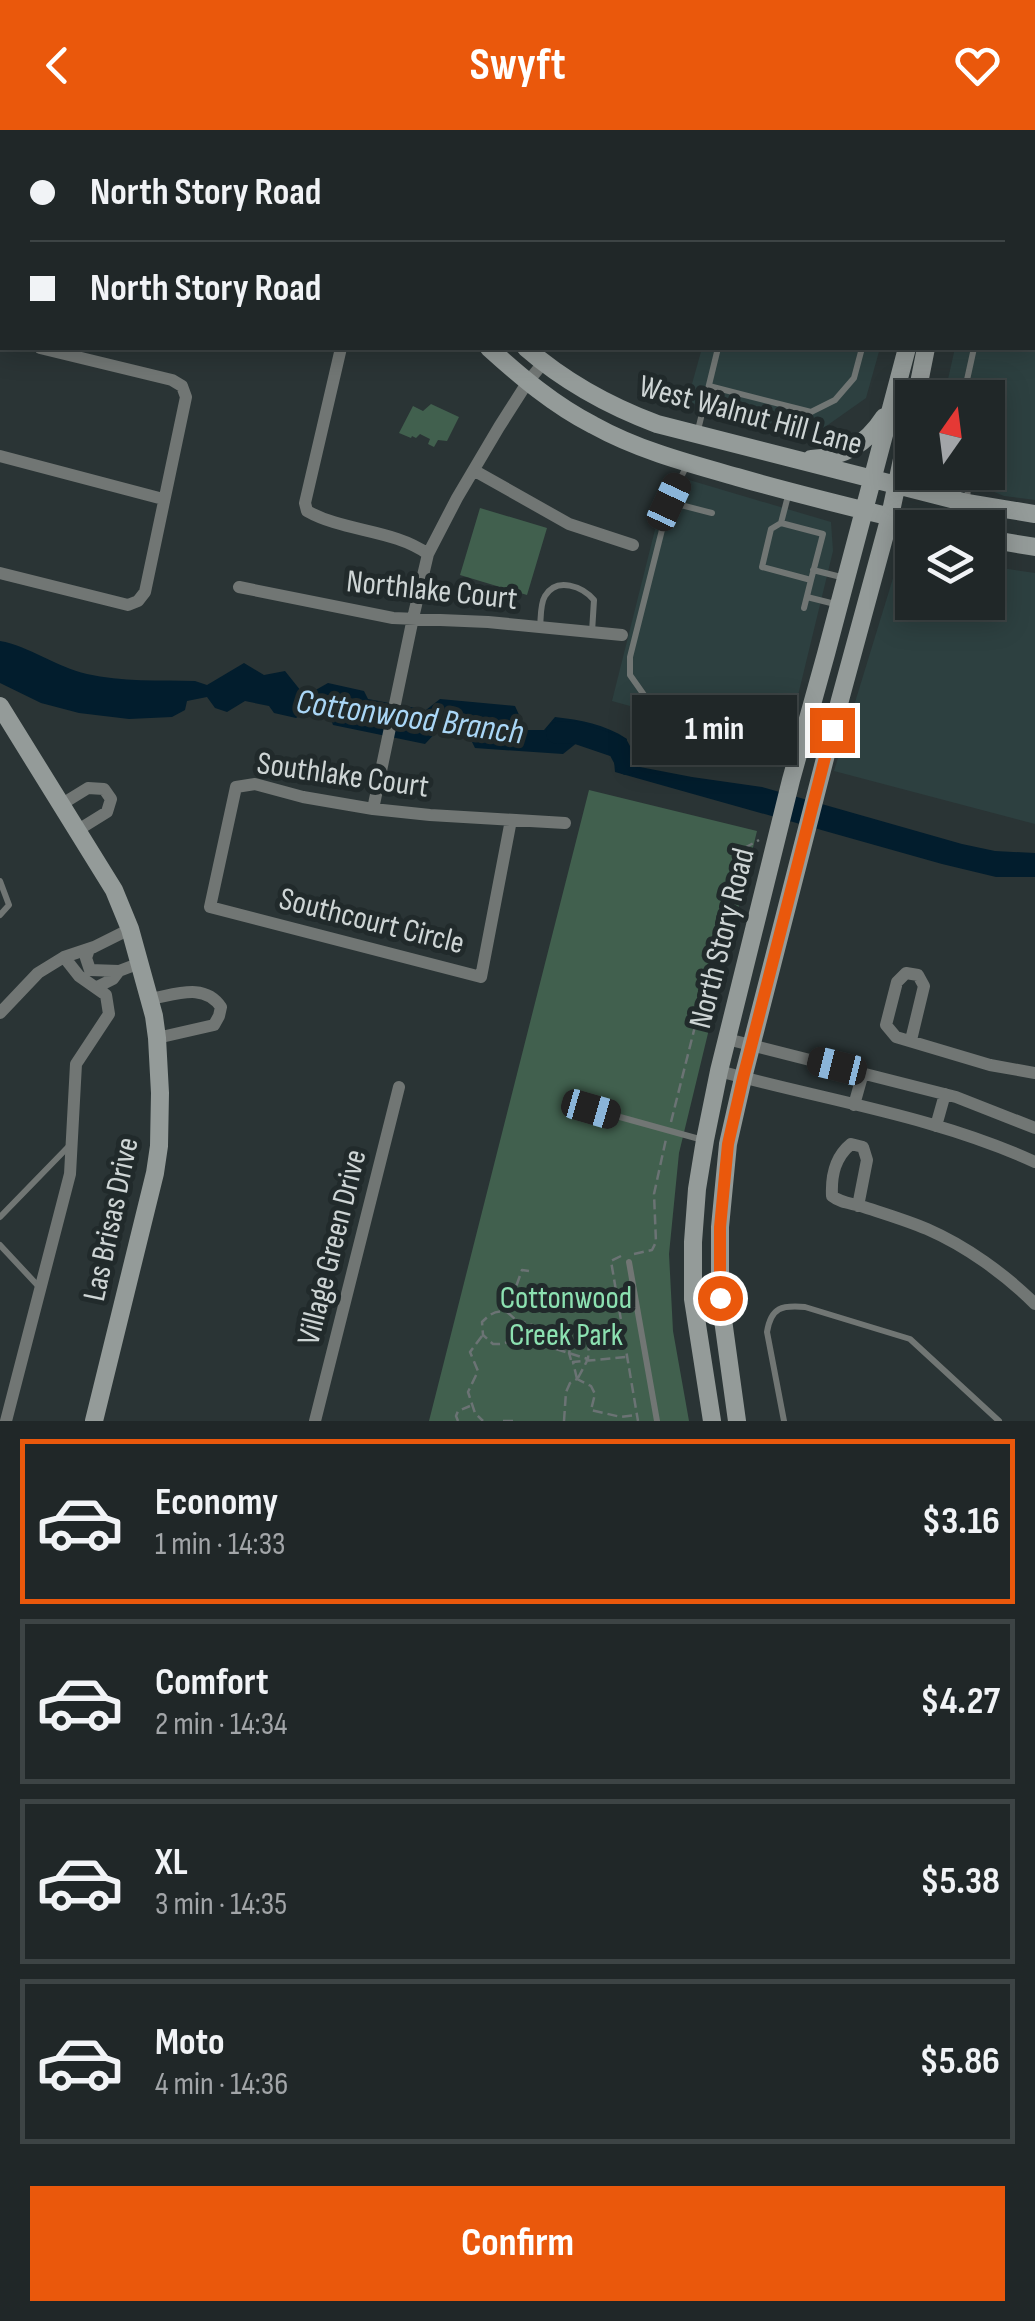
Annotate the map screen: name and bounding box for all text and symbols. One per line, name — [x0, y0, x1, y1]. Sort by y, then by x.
icon: back — [30, 38, 85, 93]
text: Swyft — [469, 38, 566, 93]
icon: heart — [950, 38, 1005, 93]
text: North Story Road — [90, 170, 321, 215]
text: North Story Road — [90, 266, 321, 311]
street label: West Walnut Hill Lane — [635, 367, 867, 464]
north arrow — [895, 380, 1005, 490]
map controls — [895, 380, 1005, 620]
car — [643, 468, 695, 536]
button: layers — [895, 510, 1005, 620]
street label: Northlake Court — [344, 562, 519, 619]
water label: Cottonwood Branch — [293, 680, 526, 755]
callout: 1 min — [632, 695, 797, 765]
route end — [810, 708, 855, 753]
text: 1 min — [685, 710, 744, 749]
street label: Southlake Court — [254, 744, 431, 807]
street label: North Story Road — [681, 844, 764, 1033]
street label: Southcourt Circle — [275, 880, 468, 963]
car — [804, 1044, 870, 1088]
car — [558, 1086, 624, 1132]
street label: Las Brisas Drive — [75, 1134, 148, 1305]
street label: Village Green Drive — [289, 1145, 376, 1349]
route start — [698, 1276, 743, 1321]
park label: Cottonwood Creek Park — [500, 1279, 632, 1355]
icon: car — [35, 1477, 125, 1567]
text: Economy — [155, 1480, 278, 1525]
text: $3.16 — [922, 1499, 1000, 1544]
text: 1 min · 14:33 — [155, 1525, 286, 1564]
icon: car — [35, 1657, 125, 1747]
text: Comfort — [155, 1660, 269, 1705]
text: $4.27 — [920, 1679, 1000, 1724]
text: 2 min · 14:34 — [155, 1705, 287, 1744]
icon: car — [35, 1837, 125, 1927]
text: XL — [155, 1840, 188, 1885]
text: $5.38 — [920, 1859, 1000, 1904]
text: 3 min · 14:35 — [155, 1885, 287, 1924]
icon: car — [35, 2017, 125, 2107]
text: Moto — [155, 2020, 225, 2065]
text: $5.86 — [920, 2039, 1000, 2084]
text: 4 min · 14:36 — [155, 2065, 288, 2104]
button: Confirm — [30, 2186, 1005, 2301]

